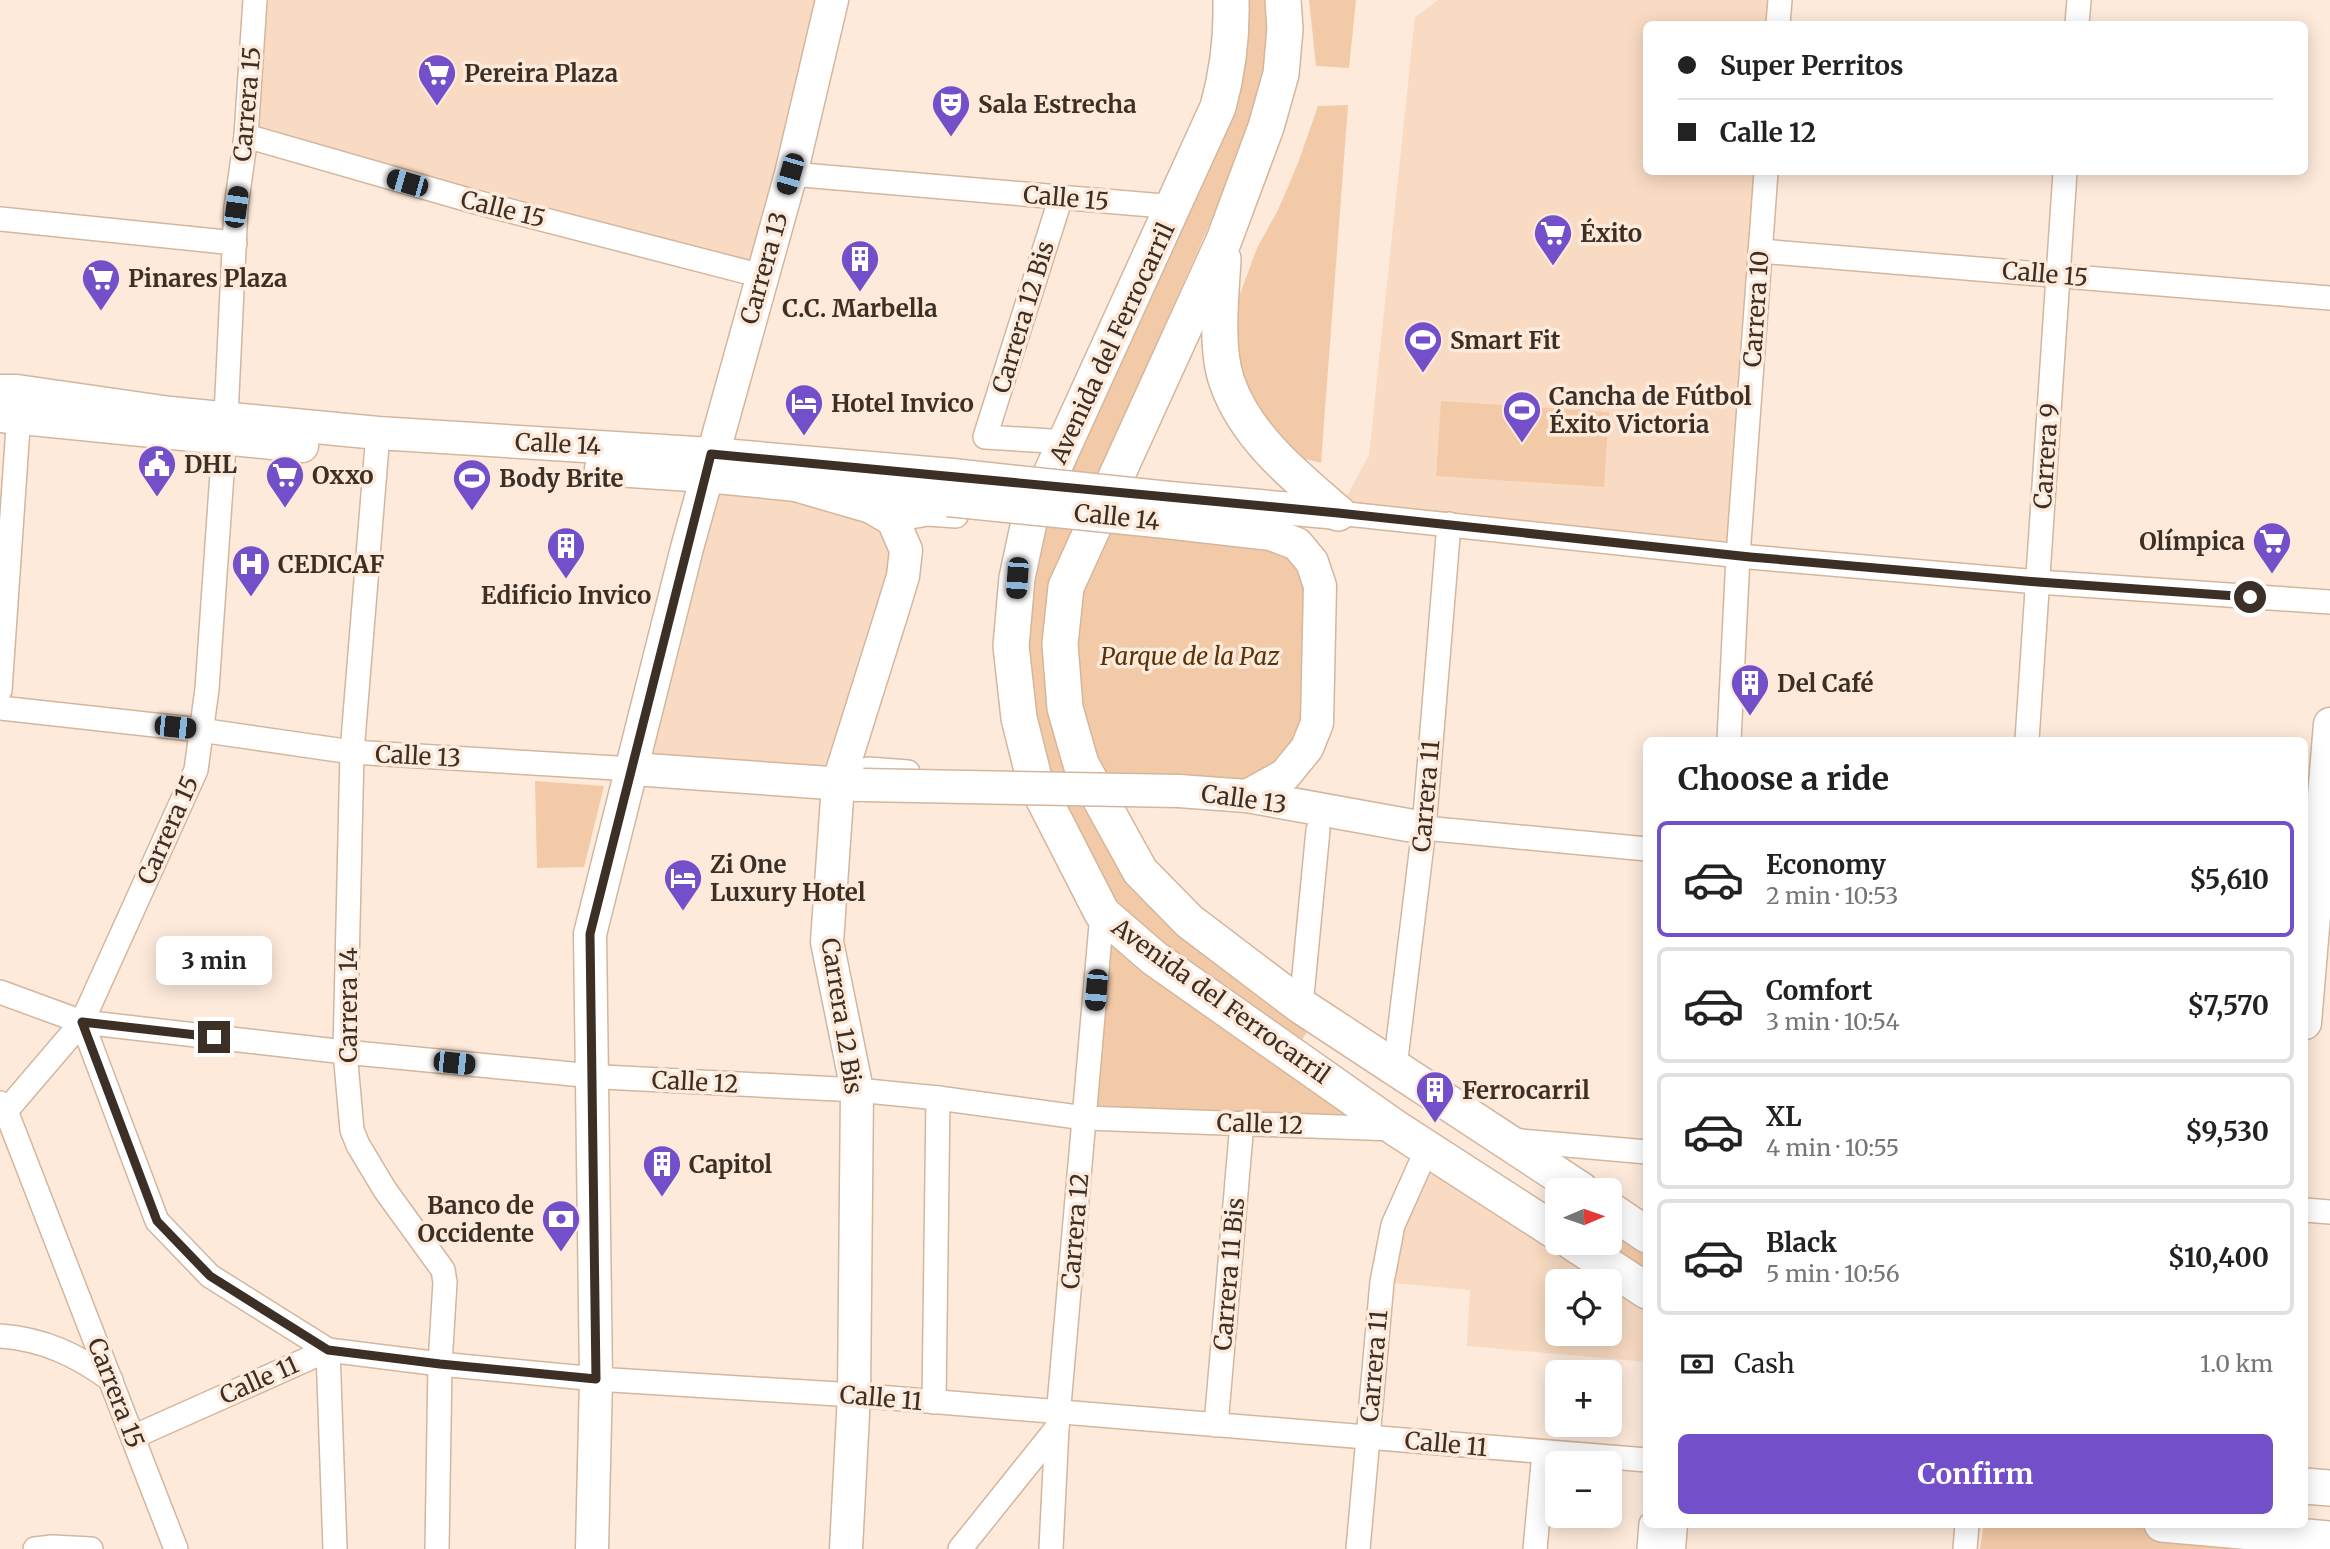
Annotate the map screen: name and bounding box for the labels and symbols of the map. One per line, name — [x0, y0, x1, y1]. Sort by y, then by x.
street label: Carrera 15 — [227, 45, 267, 163]
supermarket icon: Pereira Plaza — [416, 52, 458, 107]
place label: Pereira Plaza — [464, 58, 618, 89]
theatre icon: Sala Estrecha — [930, 83, 972, 138]
place label: Sala Estrecha — [978, 89, 1137, 120]
car — [775, 151, 806, 197]
car — [384, 167, 431, 199]
street label: Calle 15 — [1022, 179, 1110, 217]
street label: Calle 15 — [457, 184, 549, 234]
car — [223, 185, 250, 229]
street label: Carrera 13 — [733, 208, 795, 328]
supermarket icon: Éxito — [1532, 212, 1574, 267]
place label: Éxito — [1580, 217, 1642, 249]
street label: Avenida del Ferrocarril — [1042, 218, 1181, 469]
street label: Carrera 12 Bis — [985, 237, 1061, 397]
building icon: C.C. Marbella — [839, 238, 881, 293]
street label: Carrera 10 — [1736, 250, 1776, 368]
street label: Calle 15 — [2001, 255, 2089, 293]
supermarket icon: Pinares Plaza — [80, 257, 122, 312]
place label: Pinares Plaza — [128, 263, 288, 294]
place label: C.C. Marbella — [782, 293, 938, 324]
sports icon: Smart Fit — [1402, 319, 1444, 374]
place label: Smart Fit — [1450, 325, 1561, 356]
place label: Cancha de Fútbol Éxito Victoria — [1549, 381, 1752, 440]
hotel icon: Hotel Invico — [783, 382, 825, 437]
place label: Hotel Invico — [831, 388, 974, 419]
sports icon: Cancha de Fútbol Éxito Victoria — [1501, 389, 1543, 444]
street label: Carrera 9 — [2027, 402, 2065, 510]
street label: Calle 14 — [514, 426, 602, 462]
public building icon: DHL — [136, 443, 178, 498]
place label: DHL — [184, 449, 237, 480]
supermarket icon: Oxxo — [264, 454, 306, 509]
sports icon: Body Brite — [451, 457, 493, 512]
place label: Oxxo — [312, 460, 374, 491]
place label: Body Brite — [499, 463, 624, 494]
street label: Calle 14 — [1072, 497, 1162, 537]
supermarket icon: Olímpica — [2251, 520, 2293, 575]
building icon: Edificio Invico — [545, 525, 587, 580]
place label: Olímpica — [2139, 526, 2245, 557]
hospital icon: CEDICAF — [230, 543, 272, 598]
place label: CEDICAF — [278, 549, 384, 580]
car — [1006, 556, 1029, 600]
place label: Edificio Invico — [481, 580, 651, 611]
route start — [2234, 581, 2266, 613]
park label: Parque de la Paz — [1100, 641, 1280, 672]
building icon: Del Café — [1729, 662, 1771, 717]
place label: Del Café — [1777, 668, 1874, 699]
car — [154, 714, 197, 740]
street label: Calle 13 — [374, 738, 462, 774]
street label: Carrera 11 — [1406, 739, 1446, 853]
street label: Carrera 15 — [130, 771, 206, 889]
street label: Calle 13 — [1199, 778, 1289, 820]
place label: Zi One Luxury Hotel — [710, 849, 866, 908]
hotel icon: Zi One Luxury Hotel — [662, 857, 704, 912]
street label: Avenida del Ferrocarril — [1105, 911, 1336, 1091]
callout: 3 min — [156, 936, 272, 984]
street label: Carrera 12 Bis — [814, 936, 870, 1096]
street label: Carrera 14 — [333, 947, 364, 1063]
car — [1084, 968, 1109, 1012]
route end — [198, 1021, 230, 1053]
car — [433, 1050, 476, 1076]
street label: Calle 12 — [651, 1064, 739, 1100]
building icon: Ferrocarril — [1414, 1069, 1456, 1124]
place label: Ferrocarril — [1462, 1075, 1590, 1106]
street label: Calle 12 — [1216, 1107, 1304, 1141]
building icon: Capitol — [641, 1143, 683, 1198]
place label: Capitol — [689, 1149, 772, 1180]
street label: Carrera 12 — [1054, 1172, 1096, 1290]
north arrow — [1545, 1178, 1622, 1255]
place label: Banco de Occidente — [418, 1190, 534, 1249]
street label: Carrera 11 Bis — [1207, 1196, 1251, 1352]
bank icon: Banco de Occidente — [540, 1198, 582, 1253]
street label: Carrera 11 — [1354, 1309, 1394, 1423]
street label: Carrera 15 — [81, 1334, 151, 1452]
street label: Calle 11 — [215, 1349, 303, 1411]
street label: Calle 11 — [838, 1379, 924, 1417]
street label: Calle 11 — [1403, 1425, 1489, 1463]

